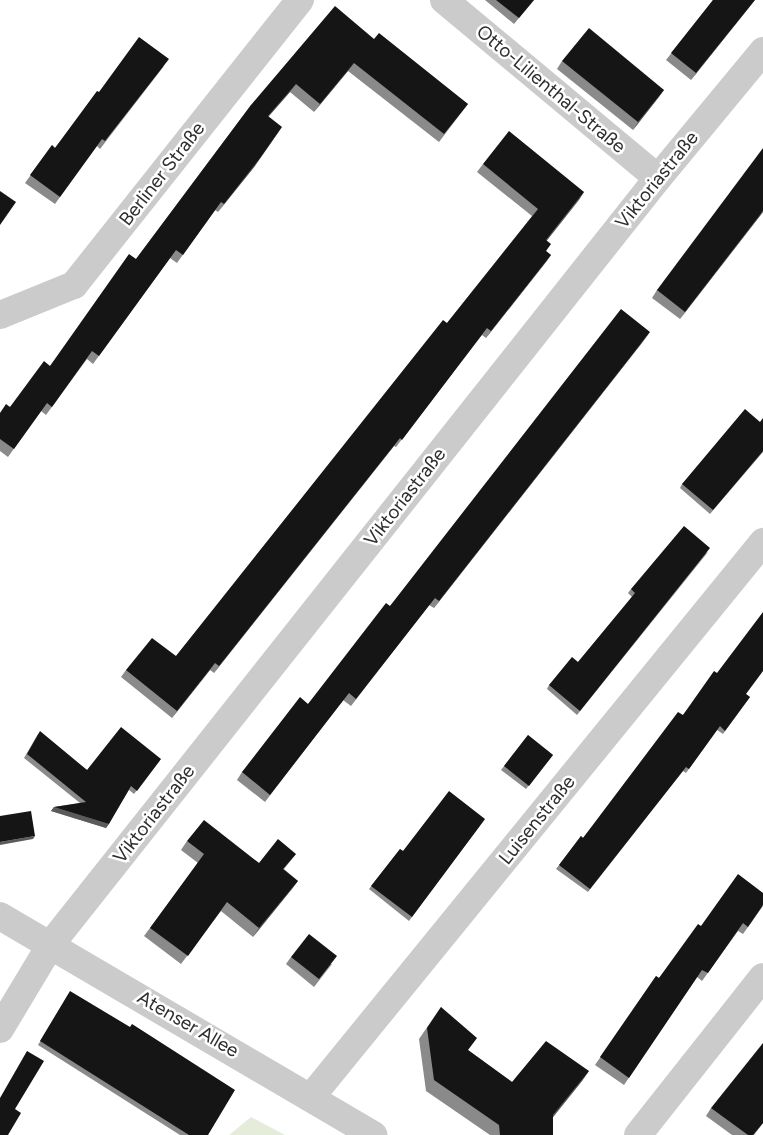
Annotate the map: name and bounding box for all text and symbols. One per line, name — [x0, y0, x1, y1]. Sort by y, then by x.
street label: Otto-Lilienthal-Straße — [472, 20, 630, 158]
street label: Berliner Straße — [114, 118, 210, 230]
street label: Viktoriastraße — [611, 127, 703, 233]
street label: Viktoriastraße — [359, 443, 451, 551]
street label: Viktoriastraße — [108, 760, 200, 868]
street label: Luisenstraße — [494, 771, 580, 869]
street label: Atenser Allee — [133, 986, 243, 1062]

